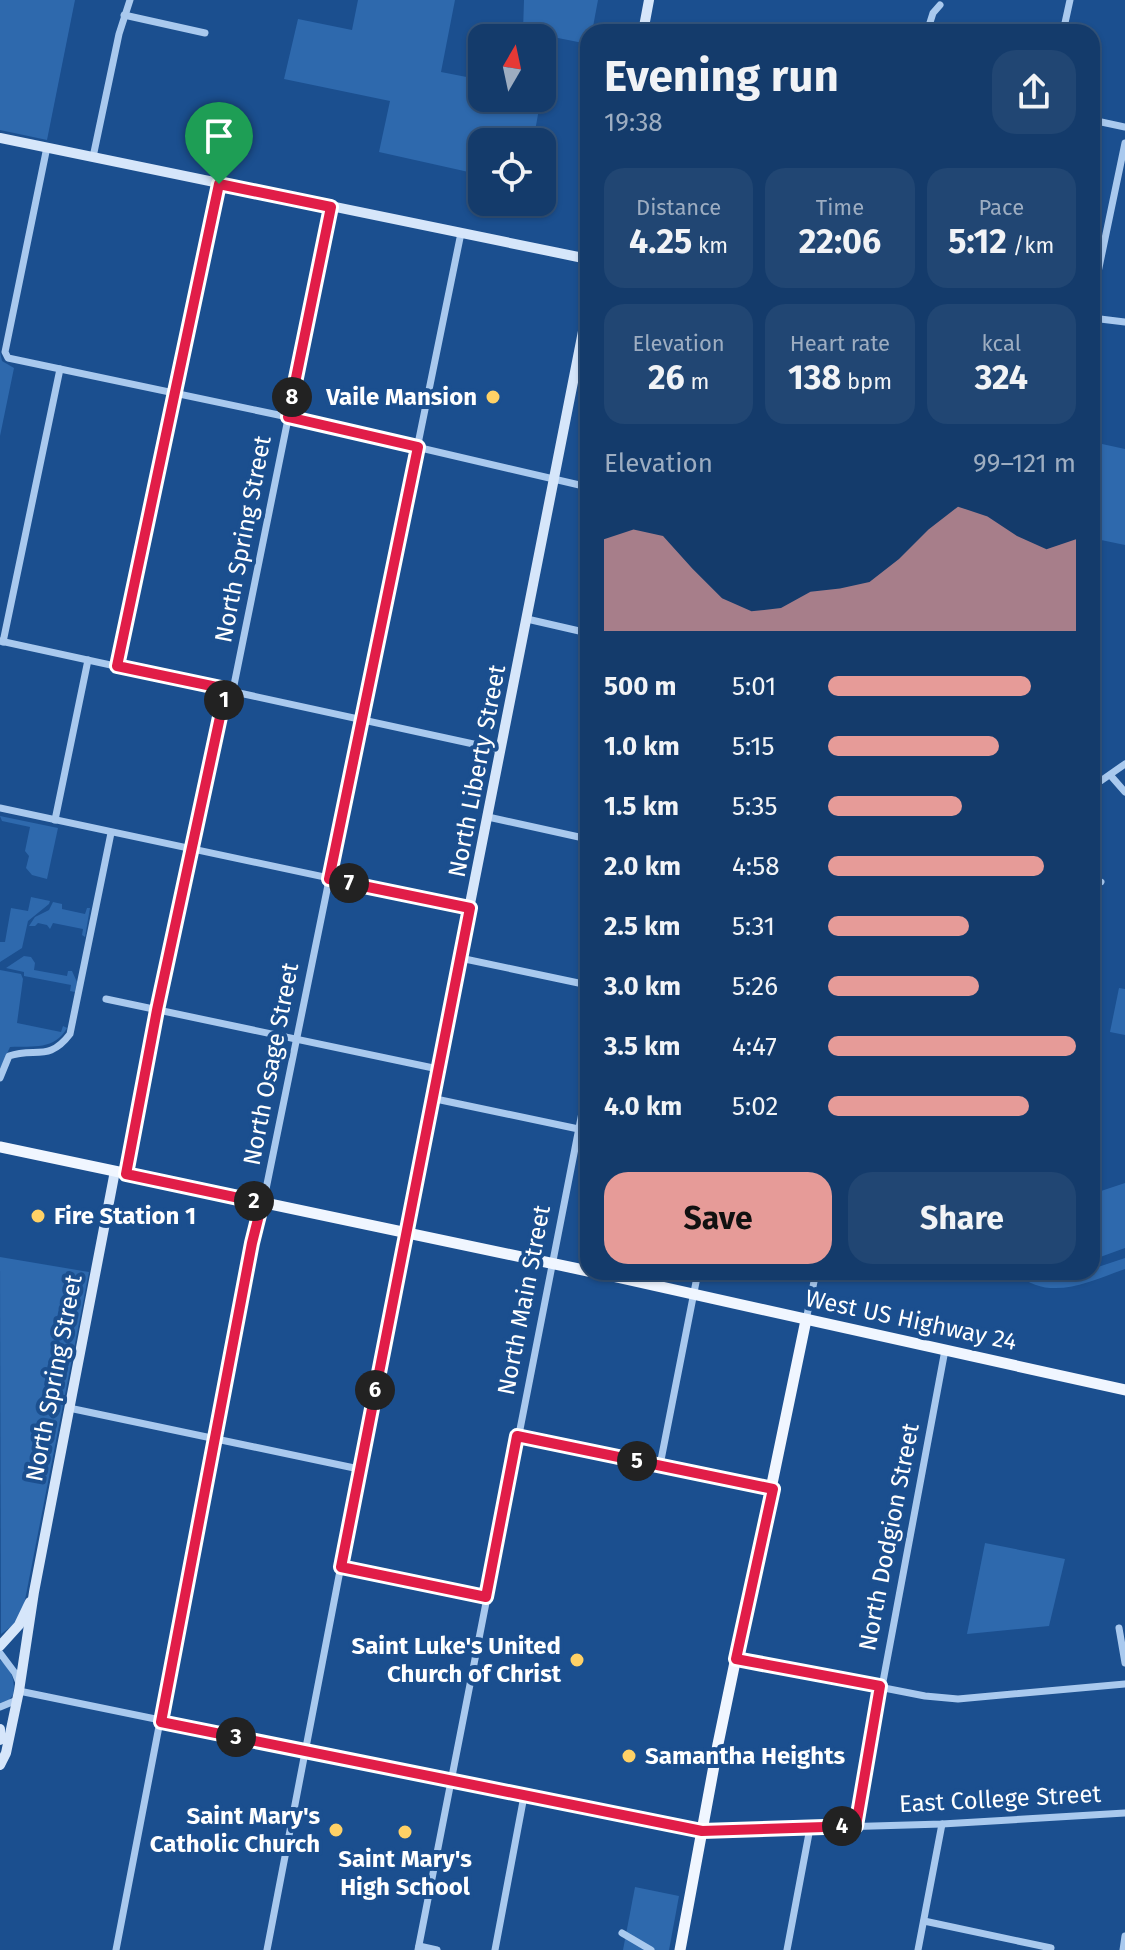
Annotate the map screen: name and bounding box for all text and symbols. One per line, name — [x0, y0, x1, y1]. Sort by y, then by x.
north arrow — [468, 24, 556, 112]
map controls — [468, 24, 556, 216]
text: Evening run — [604, 50, 839, 103]
button: share — [992, 50, 1076, 134]
pin — [185, 102, 253, 184]
text: 19:38 — [604, 107, 663, 138]
icon: arrive — [197, 114, 241, 158]
button: locate — [468, 128, 556, 216]
text: Distance — [636, 194, 721, 221]
text: Time — [816, 194, 864, 221]
text: Pace — [979, 194, 1024, 221]
text: 4.25 — [629, 221, 692, 262]
text: 22:06 — [799, 221, 881, 262]
text: 5:12 — [948, 221, 1007, 262]
text: km — [692, 232, 728, 259]
text: /km — [1007, 232, 1054, 259]
text: Elevation — [633, 330, 725, 357]
text: Heart rate — [790, 330, 890, 357]
text: kcal — [982, 330, 1021, 357]
text: 26 — [648, 357, 685, 398]
text: 138 — [788, 357, 841, 398]
text: 324 — [975, 357, 1028, 398]
text: m — [685, 368, 709, 395]
text: bpm — [841, 368, 892, 395]
pin: 8 — [272, 377, 312, 417]
text: 8 — [286, 383, 298, 410]
place label: Vaile Mansion — [325, 383, 477, 411]
marker: Vaile Mansion — [484, 388, 502, 406]
street label: North Spring Street — [209, 433, 277, 645]
text: Elevation — [604, 448, 713, 479]
text: 99–121 m — [973, 448, 1076, 479]
street label: North Liberty Street — [443, 662, 511, 880]
text: 500 m — [604, 671, 677, 702]
text: 5:01 — [732, 671, 776, 702]
pin: 1 — [204, 680, 244, 720]
text: 1 — [219, 686, 229, 713]
text: 1.0 km — [604, 731, 680, 762]
text: 5:15 — [732, 731, 775, 762]
text: 1.5 km — [604, 791, 679, 822]
text: 5:35 — [732, 791, 778, 822]
text: 2.0 km — [604, 851, 681, 882]
text: 4:58 — [732, 851, 780, 882]
pin: 7 — [329, 863, 369, 903]
text: 7 — [344, 869, 354, 896]
text: 2.5 km — [604, 911, 680, 942]
text: 5:31 — [732, 911, 775, 942]
street label: North Osage Street — [238, 960, 304, 1168]
text: 3.0 km — [604, 971, 681, 1002]
text: 5:26 — [732, 971, 778, 1002]
text: 3.5 km — [604, 1031, 680, 1062]
text: 4:47 — [732, 1031, 777, 1062]
text: 4.0 km — [604, 1091, 682, 1122]
text: 5:02 — [732, 1091, 778, 1122]
button: Save — [604, 1172, 832, 1264]
button: Share — [848, 1172, 1076, 1264]
pin: 2 — [234, 1181, 274, 1221]
text: 2 — [248, 1187, 260, 1214]
place label: Fire Station 1 — [54, 1202, 196, 1230]
street label: North Main Street — [492, 1202, 556, 1397]
marker: Fire Station 1 — [29, 1207, 47, 1225]
street label: North Spring Street — [20, 1272, 88, 1484]
street label: West US Highway 24 — [803, 1284, 1020, 1356]
pin: 6 — [355, 1370, 395, 1410]
text: 6 — [369, 1376, 381, 1403]
street label: North Dodgion Street — [853, 1420, 925, 1653]
pin: 5 — [617, 1441, 657, 1481]
text: 5 — [631, 1447, 643, 1474]
place label: Saint Luke's United Church of Christ — [351, 1632, 562, 1688]
marker: Saint Luke's United Church of Christ — [568, 1651, 586, 1669]
pin: 3 — [216, 1717, 256, 1757]
text: 3 — [230, 1723, 242, 1750]
place label: Samantha Heights — [645, 1742, 845, 1770]
marker: Samantha Heights — [620, 1747, 638, 1765]
street label: East College Street — [898, 1780, 1102, 1818]
place label: Saint Mary's Catholic Church — [150, 1802, 320, 1858]
pin: 4 — [822, 1806, 862, 1846]
text: 4 — [836, 1812, 848, 1839]
marker: Saint Mary's Catholic Church — [327, 1821, 345, 1839]
marker: Saint Mary's High School — [396, 1823, 414, 1841]
place label: Saint Mary's High School — [338, 1845, 472, 1901]

